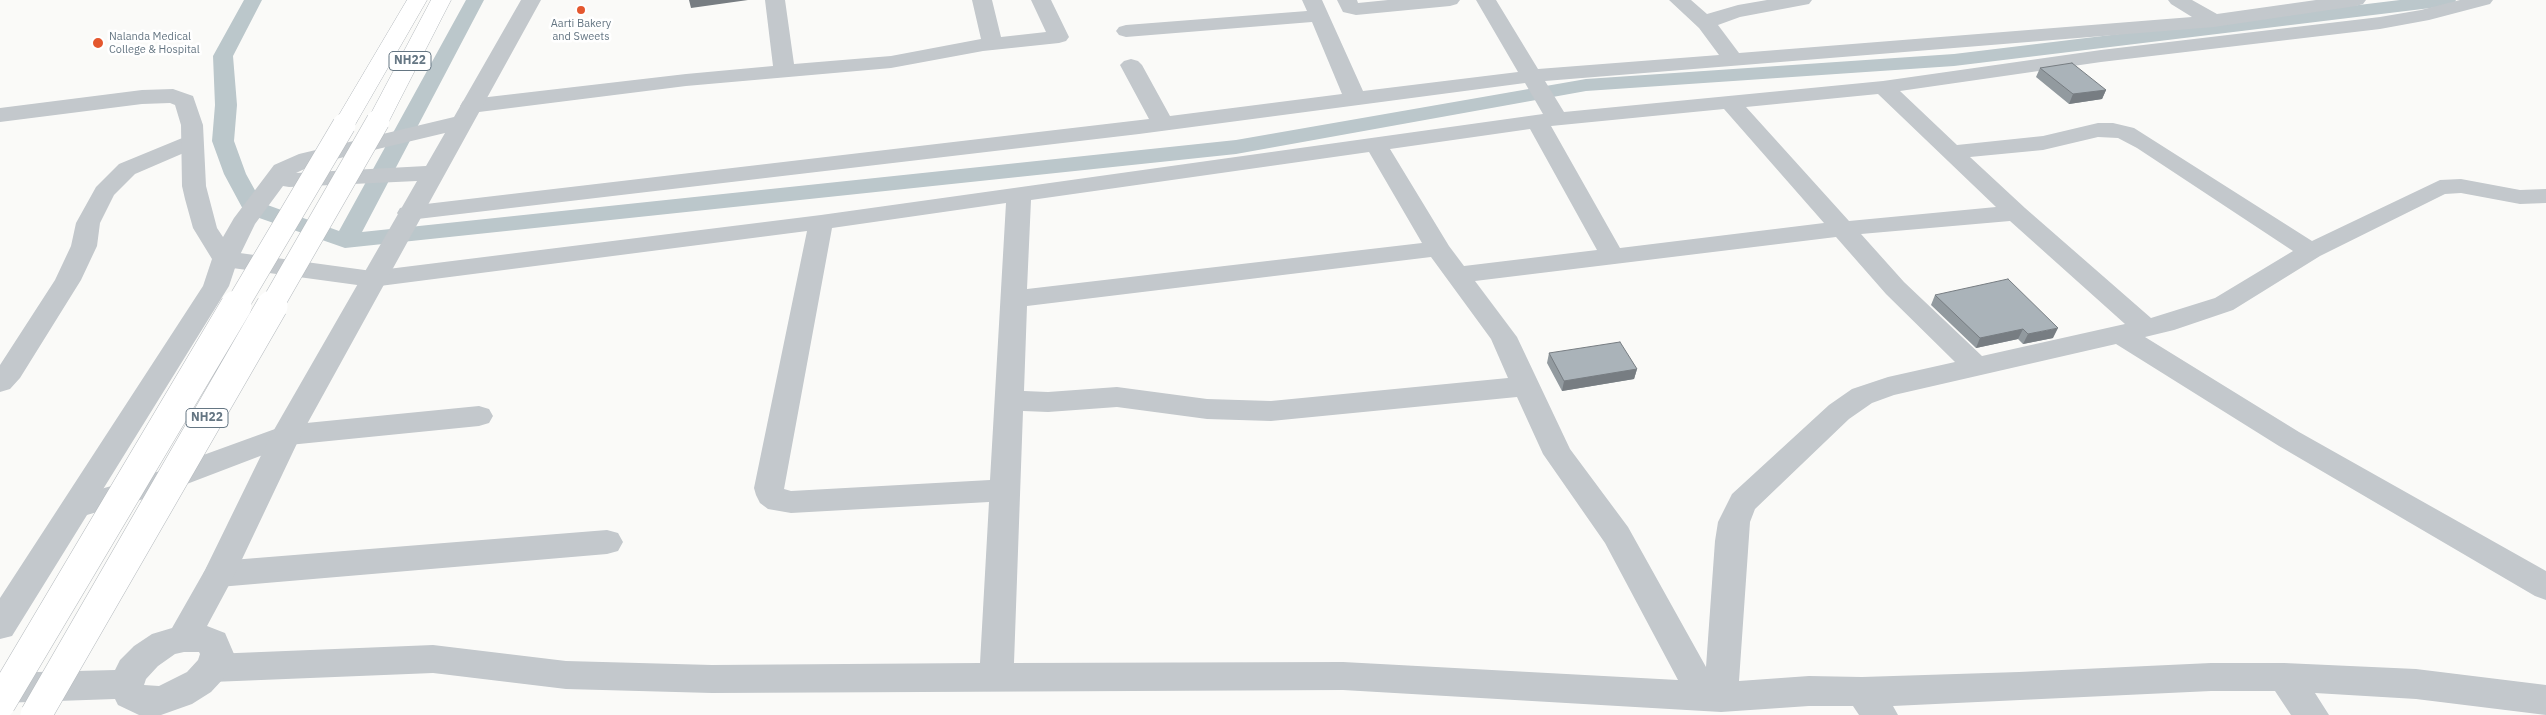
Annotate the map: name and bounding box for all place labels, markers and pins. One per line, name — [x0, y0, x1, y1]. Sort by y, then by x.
marker: Aarti Bakery and Sweets — [575, 4, 587, 16]
place label: Aarti Bakery and Sweets — [551, 17, 611, 43]
place label: Nalanda Medical College & Hospital — [109, 30, 200, 56]
marker: Nalanda Medical College & Hospital — [91, 36, 105, 50]

